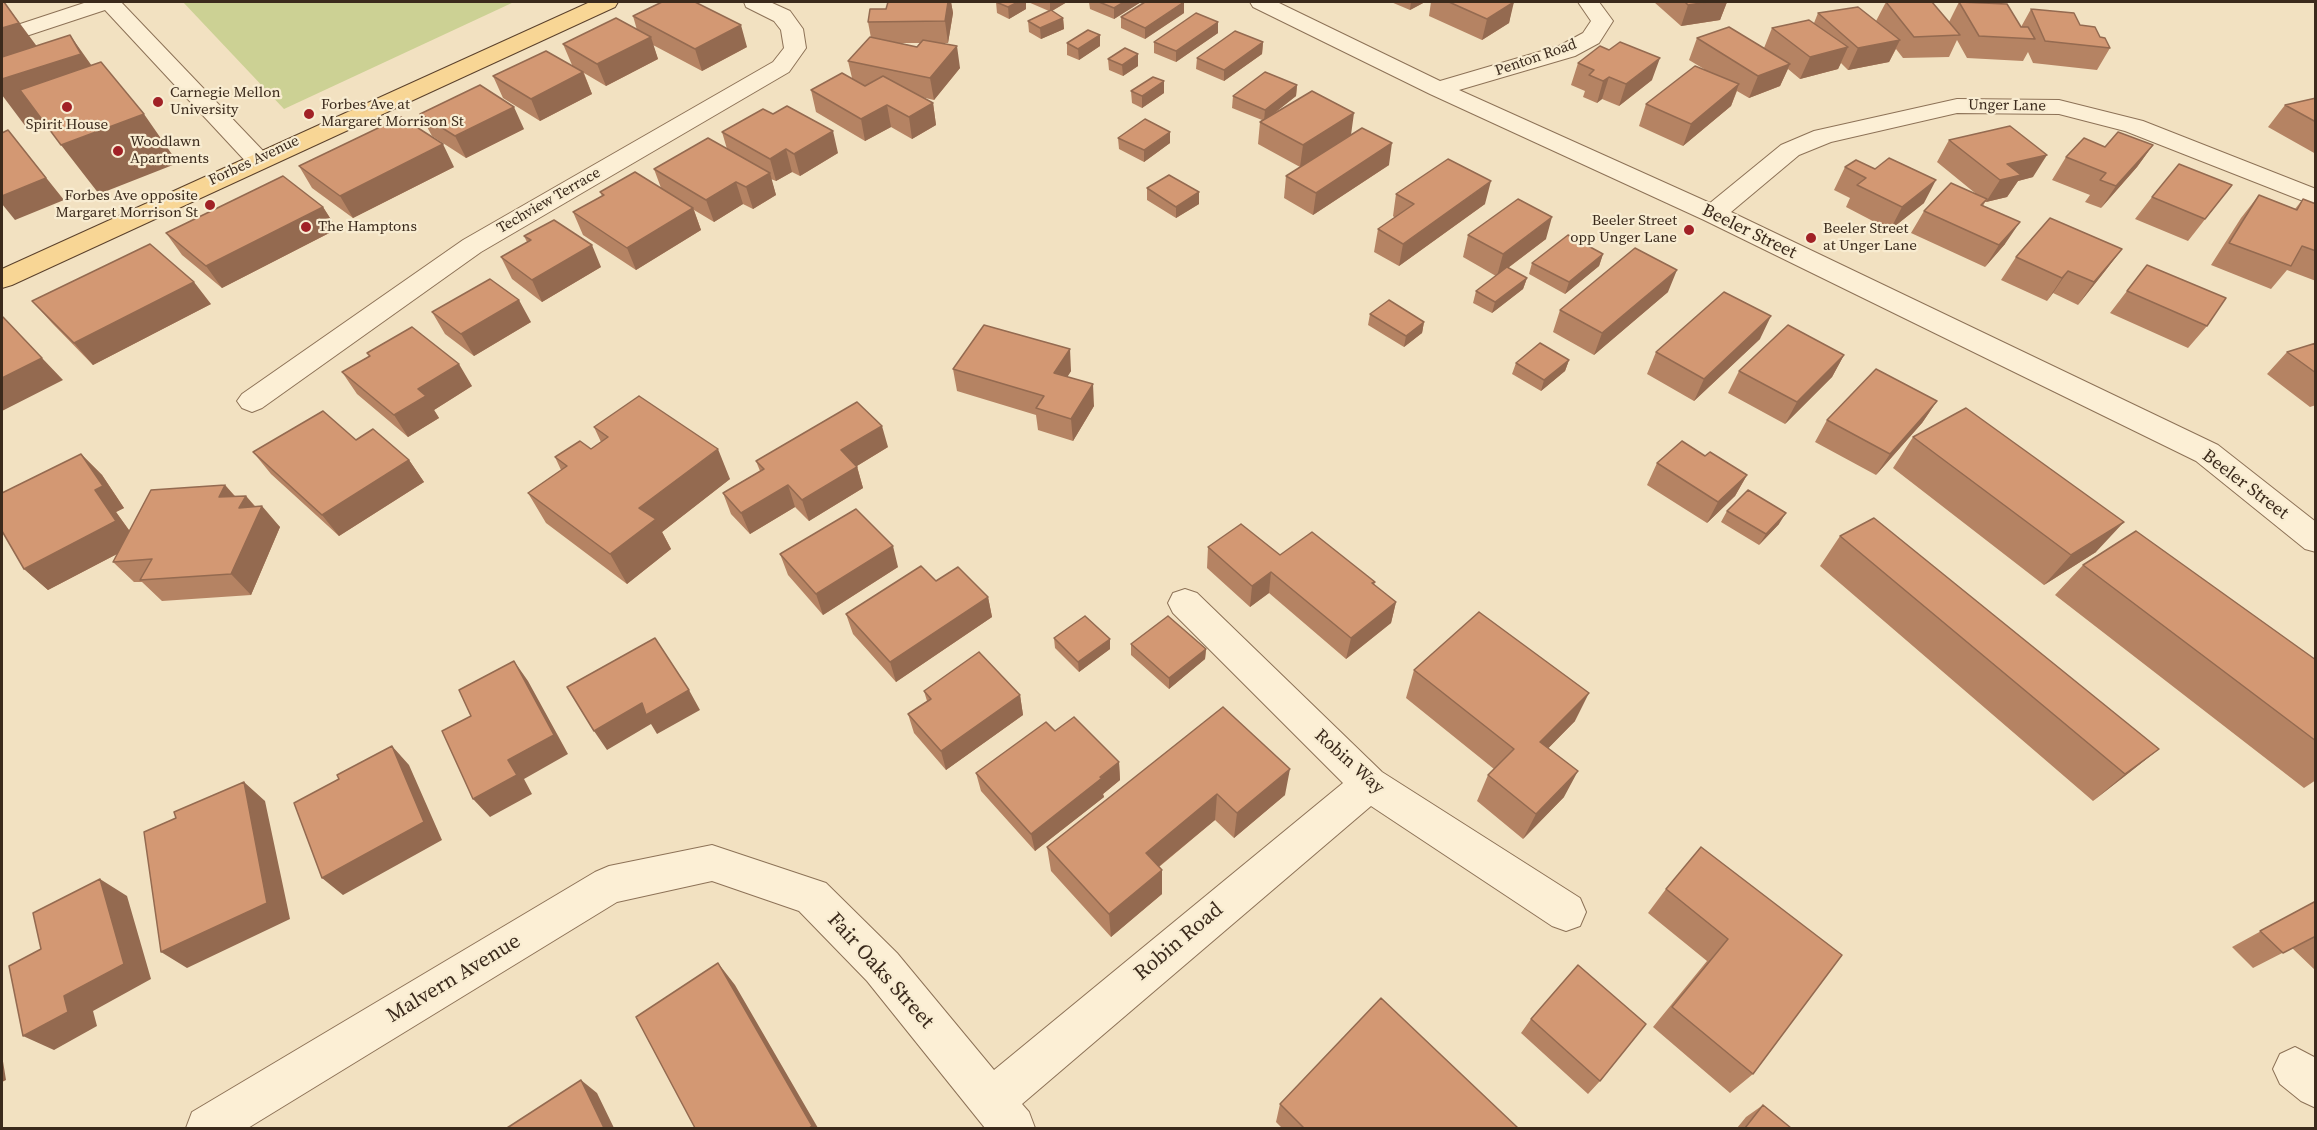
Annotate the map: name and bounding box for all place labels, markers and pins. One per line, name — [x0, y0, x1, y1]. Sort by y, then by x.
place label: Carnegie Mellon University — [170, 84, 280, 119]
marker: Carnegie Mellon University — [151, 95, 165, 109]
place label: Forbes Ave at Margaret Morrison St — [321, 96, 464, 131]
marker: Spirit House — [60, 100, 74, 114]
marker: Forbes Ave at Margaret Morrison St — [302, 107, 316, 121]
place label: Spirit House — [26, 116, 108, 134]
place label: Woodlawn Apartments — [130, 133, 209, 168]
marker: Woodlawn Apartments — [111, 144, 125, 158]
place label: Forbes Ave opposite Margaret Morrison St — [55, 187, 198, 222]
marker: Forbes Ave opposite Margaret Morrison St — [203, 198, 217, 212]
place label: Beeler Street opp Unger Lane — [1570, 212, 1677, 247]
place label: The Hamptons — [318, 218, 417, 236]
marker: The Hamptons — [299, 220, 313, 234]
place label: Beeler Street at Unger Lane — [1823, 220, 1917, 255]
marker: Beeler Street opp Unger Lane — [1682, 223, 1696, 237]
marker: Beeler Street at Unger Lane — [1804, 231, 1818, 245]

